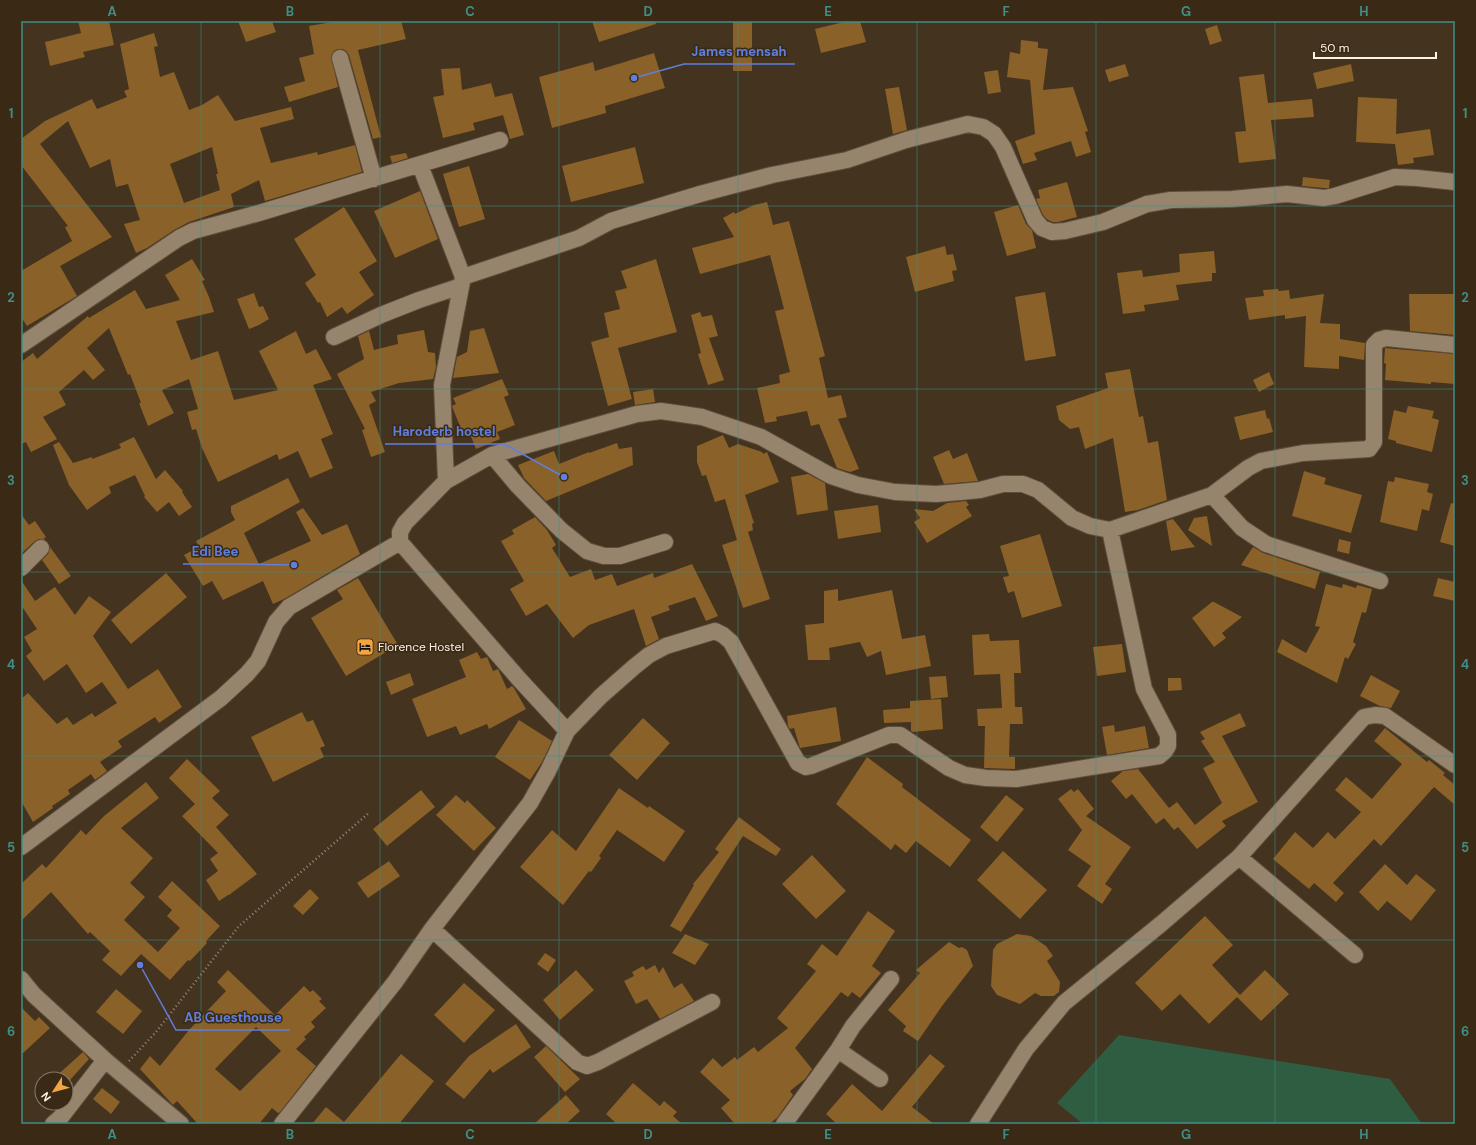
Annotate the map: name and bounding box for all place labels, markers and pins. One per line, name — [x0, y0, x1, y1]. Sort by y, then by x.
callout: James mensah — [684, 39, 795, 64]
callout: Haroderb hostel — [385, 419, 504, 444]
callout: Edi Bee — [183, 539, 246, 564]
hotel icon: Florence Hostel — [355, 637, 375, 657]
place label: Florence Hostel — [378, 639, 464, 655]
callout: AB Guesthouse — [176, 1005, 290, 1030]

